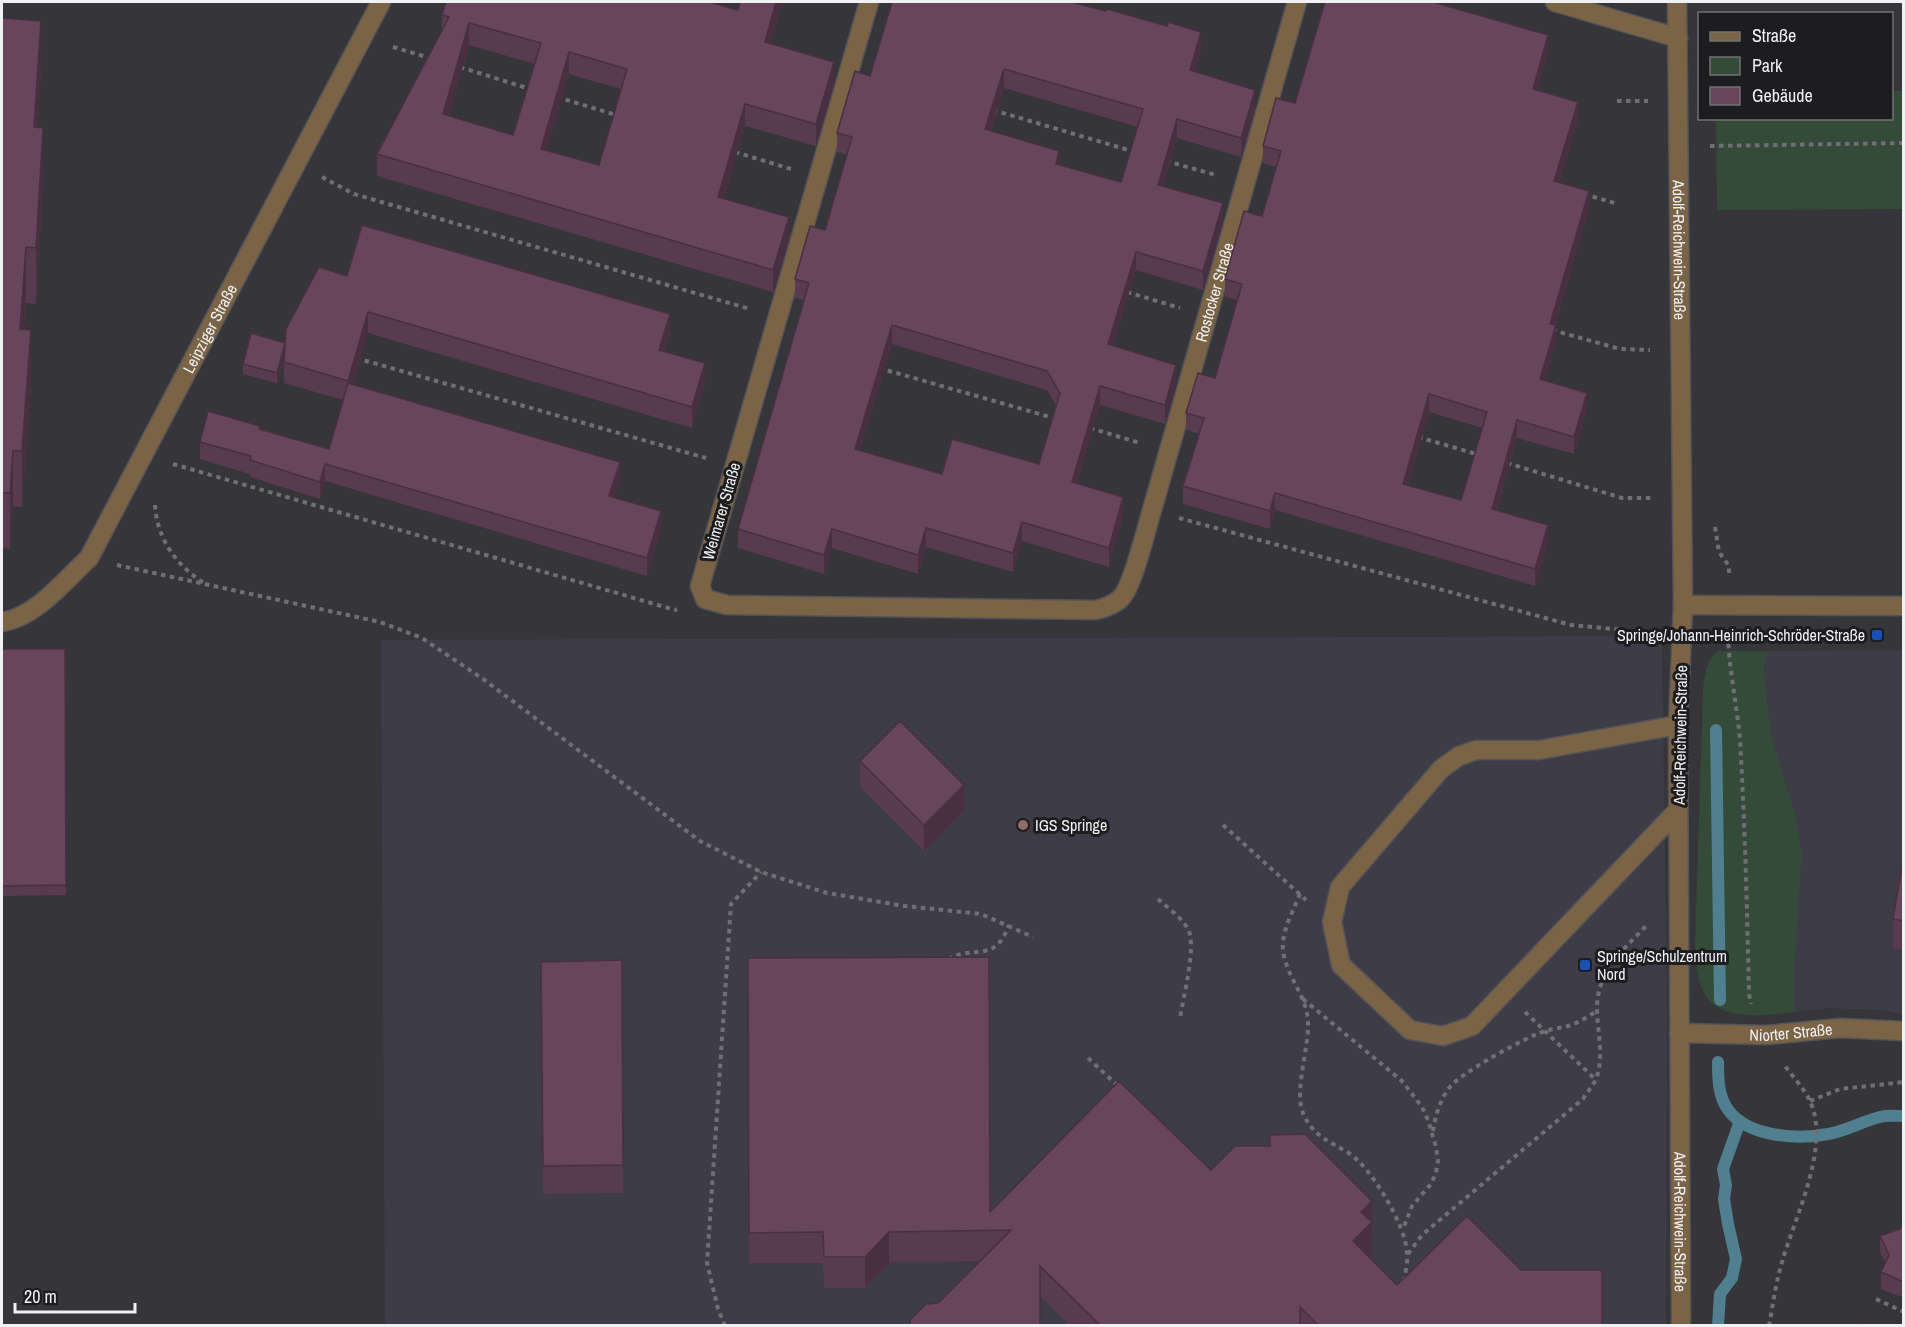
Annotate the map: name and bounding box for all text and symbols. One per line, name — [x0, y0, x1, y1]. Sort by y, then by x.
legend — [1698, 12, 1893, 120]
text: Straße — [1752, 23, 1796, 48]
text: Park — [1752, 53, 1783, 78]
text: Gebäude — [1752, 83, 1813, 108]
street label: Adolf-Reichwein-Straße — [1668, 179, 1691, 320]
street label: Rostocker Straße — [1190, 240, 1239, 344]
street label: Leipziger Straße — [177, 280, 242, 377]
street label: Weimarer Straße — [697, 460, 745, 562]
place label: Springe/Johann-Heinrich-Schröder-Straße — [1617, 624, 1865, 646]
marker: Springe/Johann-Heinrich-Schröder-Straße — [1870, 628, 1884, 642]
street label: Adolf-Reichwein-Straße — [1668, 665, 1692, 806]
place label: IGS Springe — [1035, 814, 1107, 836]
marker: IGS Springe — [1016, 818, 1030, 832]
place label: Springe/Schulzentrum Nord — [1597, 945, 1727, 985]
marker: Springe/Schulzentrum Nord — [1578, 958, 1592, 972]
street label: Niorter Straße — [1749, 1018, 1833, 1046]
street label: Adolf-Reichwein-Straße — [1669, 1151, 1692, 1292]
scale bar — [15, 1276, 135, 1314]
text: 20 m — [24, 1284, 57, 1309]

